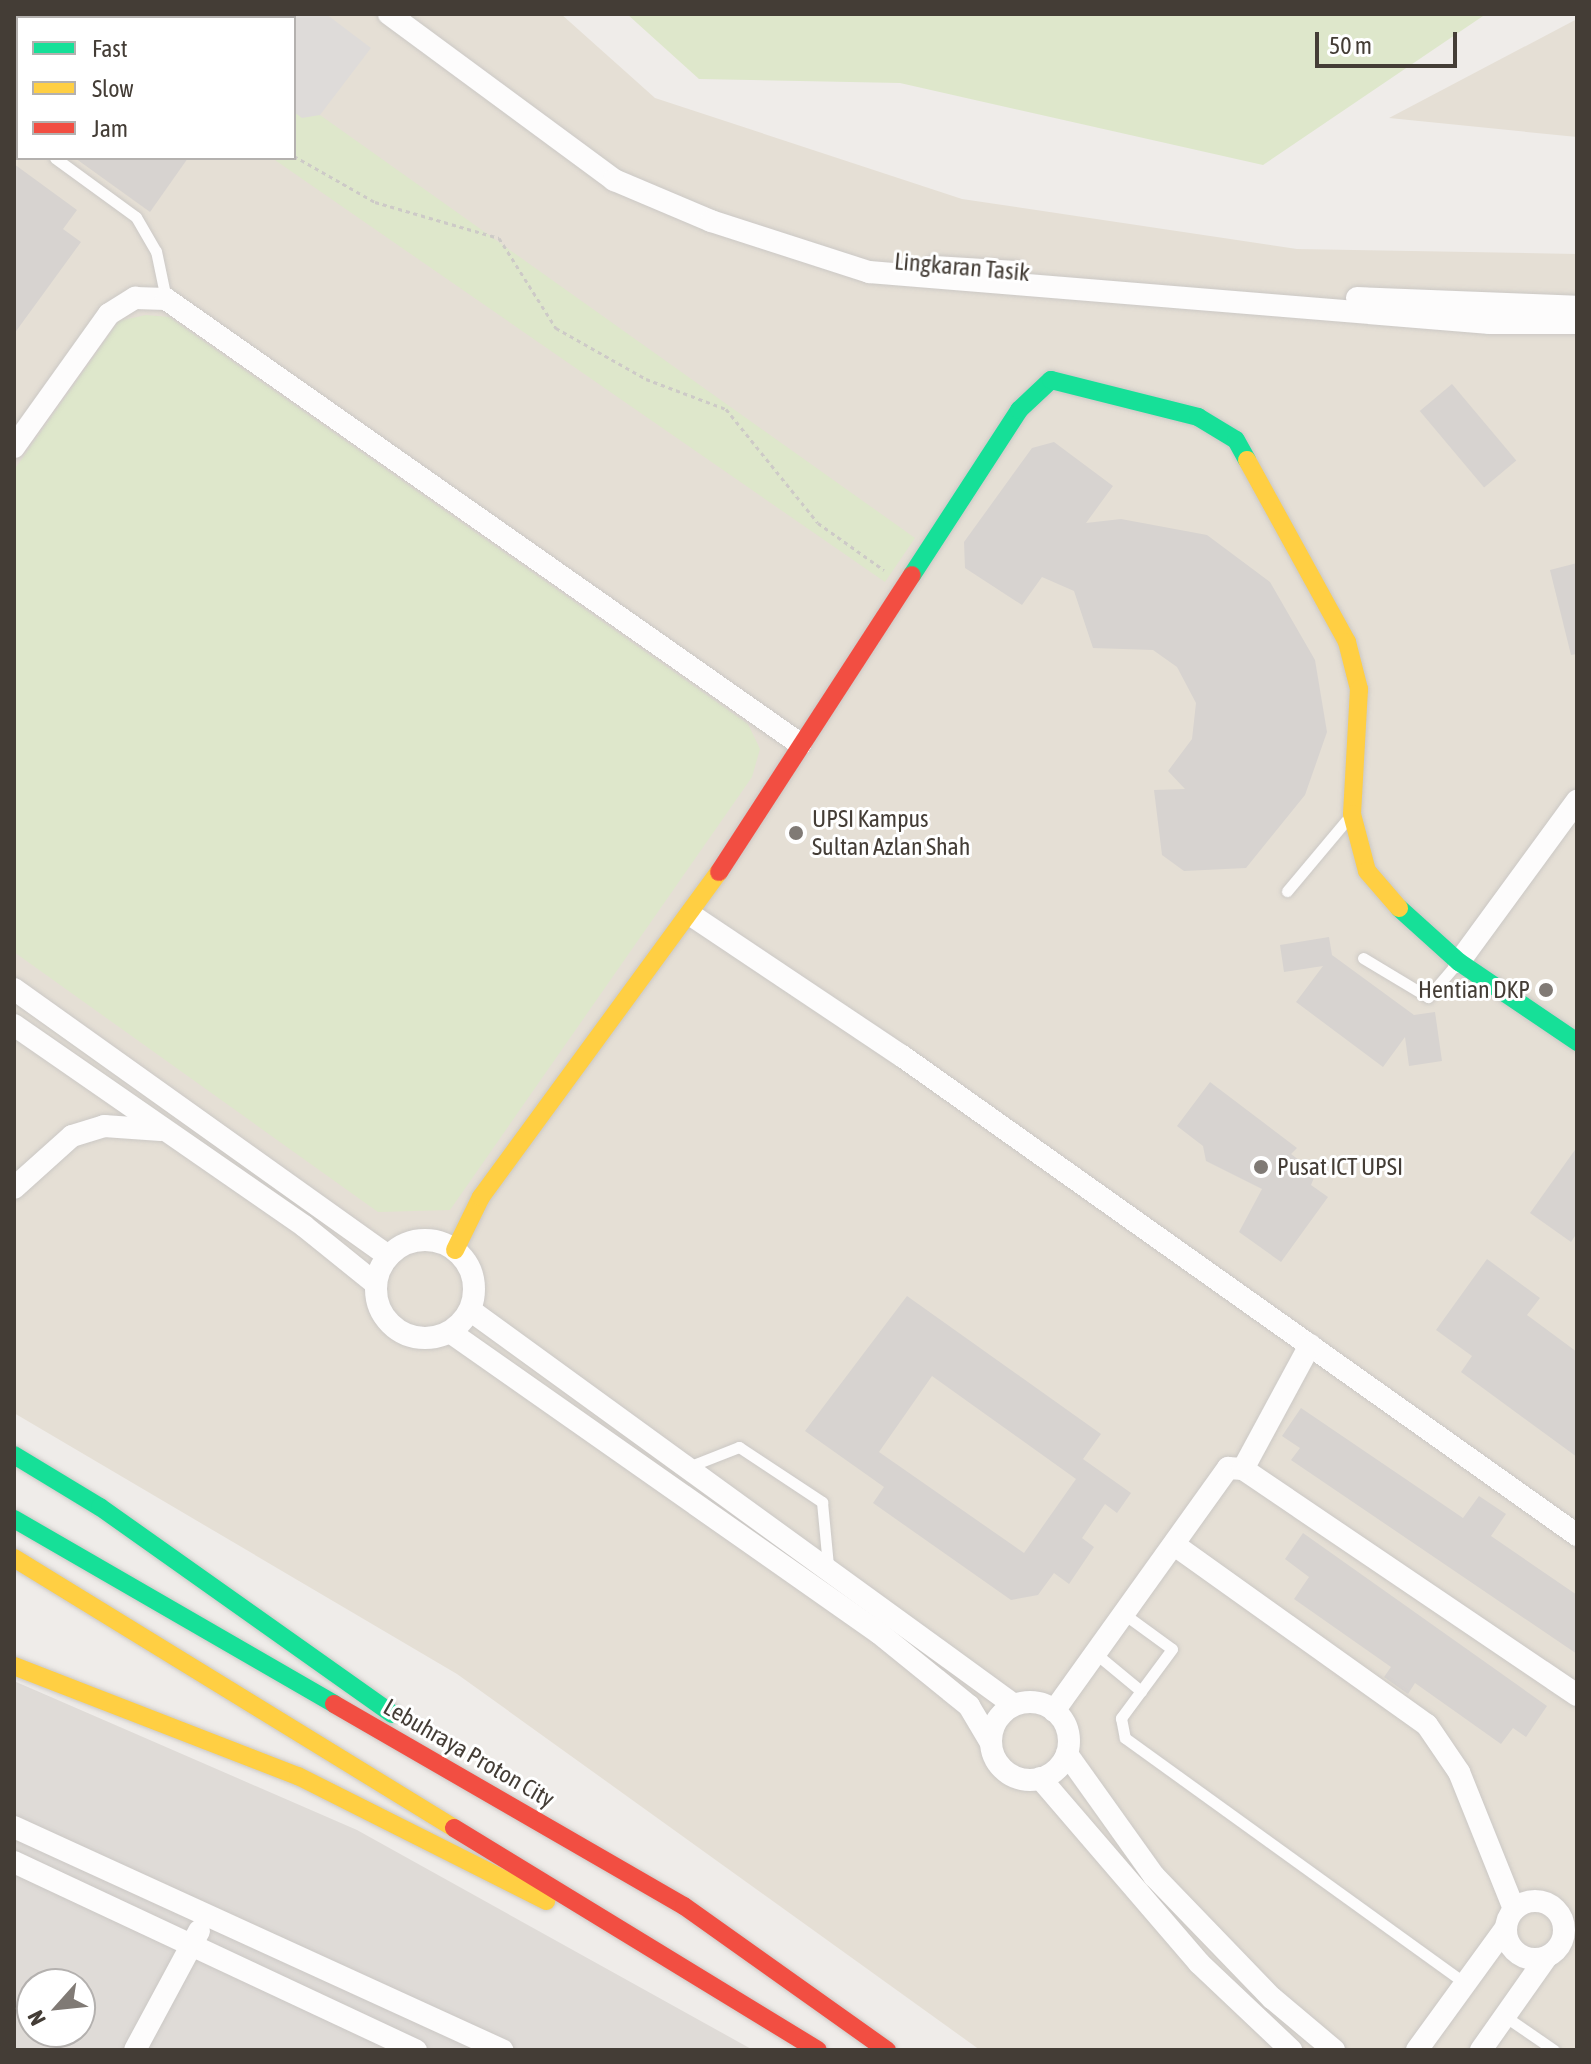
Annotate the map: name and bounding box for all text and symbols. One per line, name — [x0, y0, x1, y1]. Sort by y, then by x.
legend — [16, 16, 296, 160]
scale bar — [1319, 16, 1461, 66]
text: 50 m — [1329, 32, 1372, 59]
text: Fast — [92, 35, 128, 62]
text: Slow — [92, 75, 134, 102]
text: Jam — [92, 115, 128, 142]
street label: Lingkaran Tasik — [893, 247, 1031, 287]
place label: UPSI Kampus Sultan Azlan Shah — [812, 805, 970, 861]
marker: UPSI Kampus Sultan Azlan Shah — [787, 824, 805, 842]
place label: Hentian DKP — [1418, 976, 1530, 1004]
marker: Hentian DKP — [1537, 981, 1555, 999]
place label: Pusat ICT UPSI — [1277, 1153, 1403, 1181]
marker: Pusat ICT UPSI — [1252, 1158, 1270, 1176]
street label: Lebuhraya Proton City — [378, 1692, 560, 1814]
north arrow — [16, 1968, 96, 2048]
text: N — [22, 2006, 51, 2030]

